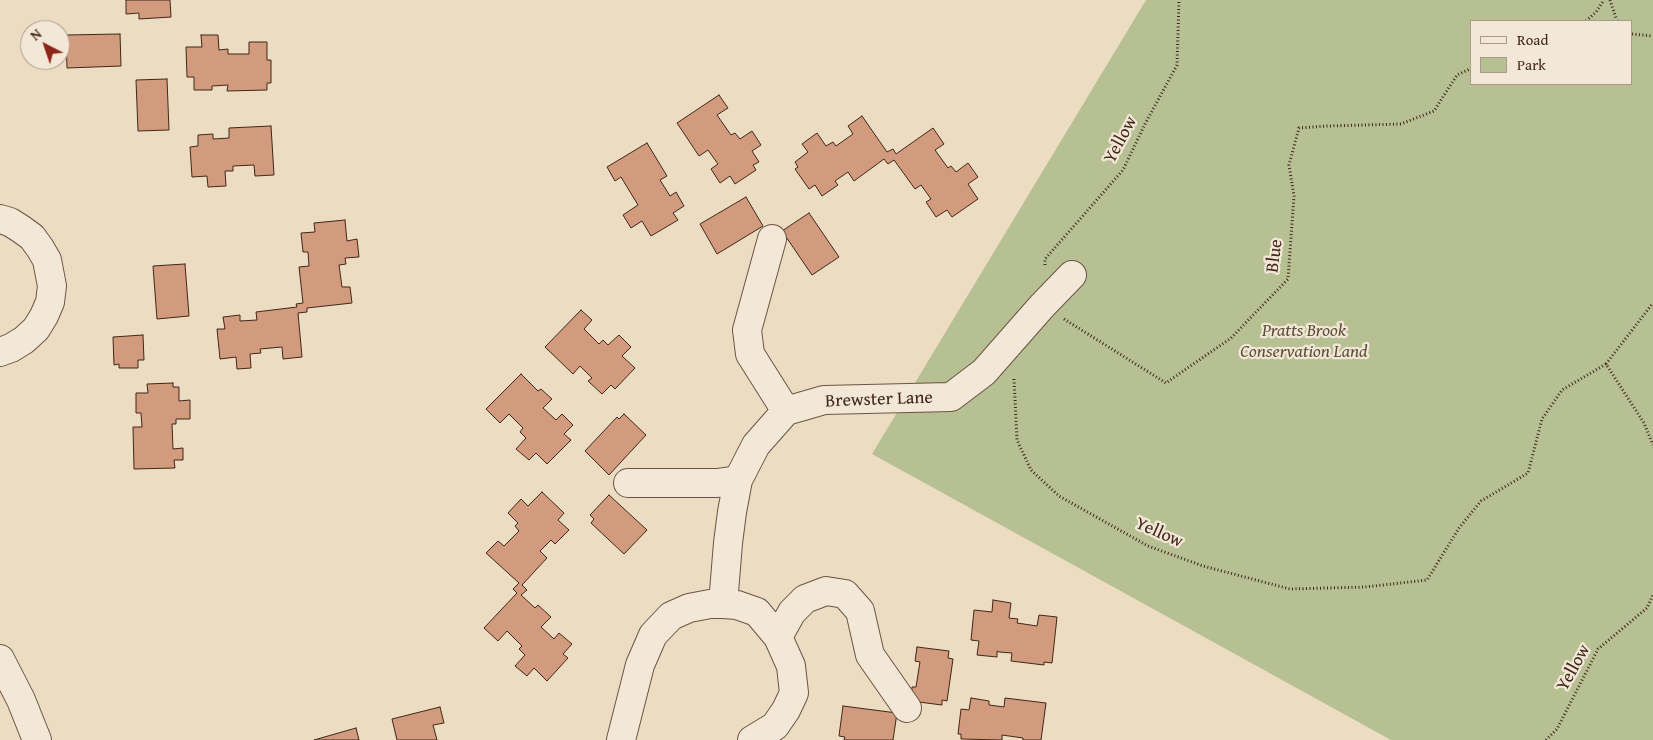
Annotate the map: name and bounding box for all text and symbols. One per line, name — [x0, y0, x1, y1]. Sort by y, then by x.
north arrow — [20, 20, 70, 70]
legend — [1470, 20, 1633, 85]
text: N — [26, 24, 46, 45]
text: Road — [1517, 29, 1548, 50]
text: Park — [1517, 54, 1546, 75]
street label: Yellow — [1100, 113, 1142, 167]
street label: Blue — [1262, 238, 1288, 274]
park label: Pratts Brook Conservation Land — [1240, 320, 1368, 362]
street label: Brewster Lane — [825, 387, 933, 413]
street label: Yellow — [1132, 513, 1186, 553]
street label: Yellow — [1552, 641, 1596, 695]

